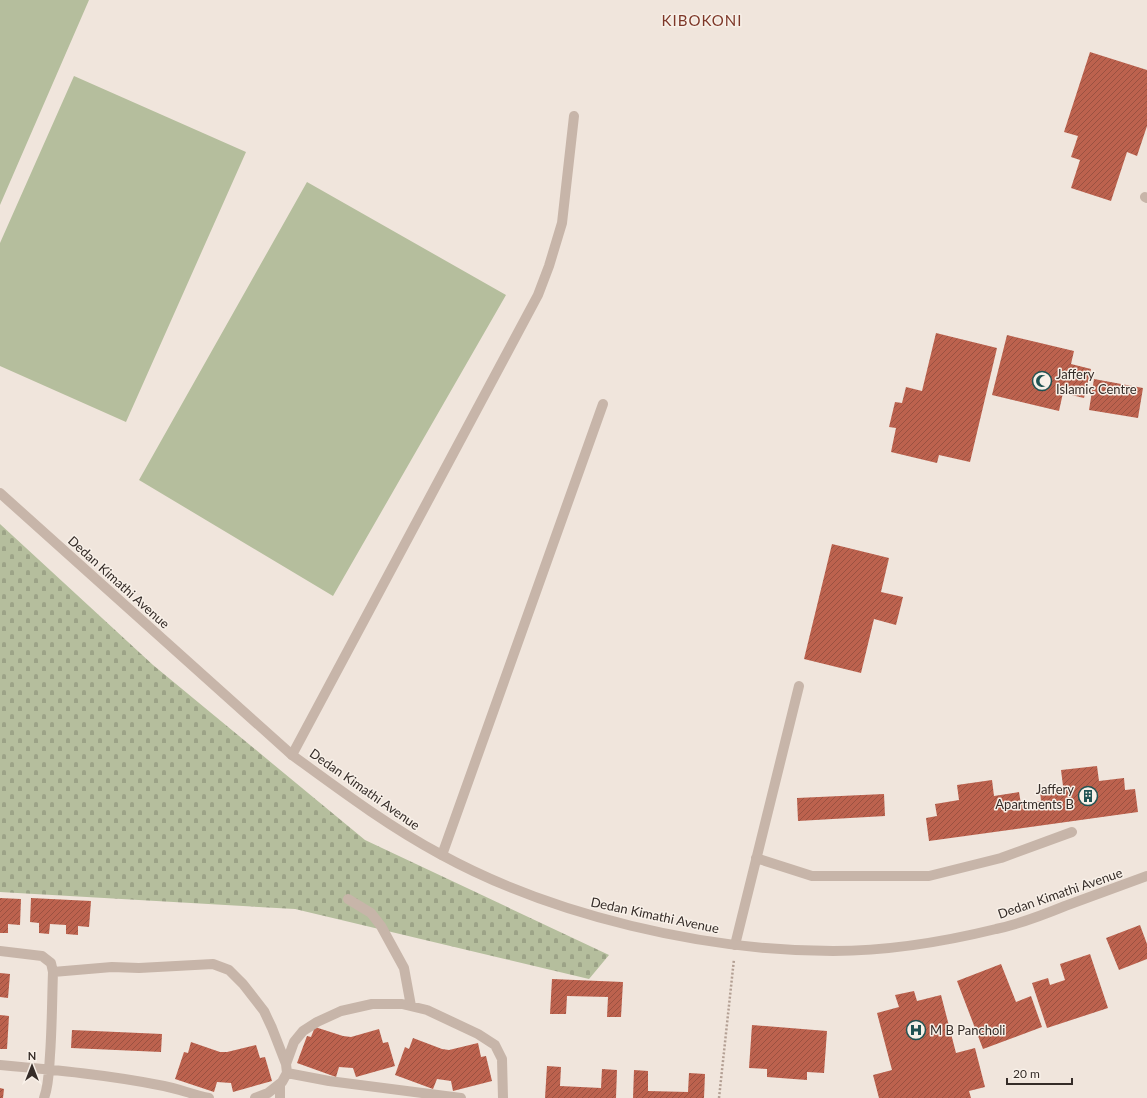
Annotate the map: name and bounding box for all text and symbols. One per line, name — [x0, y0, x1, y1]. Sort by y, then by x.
district label: KIBOKONI — [662, 11, 742, 29]
place label: Jaffery Islamic Centre — [1056, 366, 1137, 397]
mosque icon: Jaffery Islamic Centre — [1031, 370, 1053, 392]
street label: Dedan Kimathi Avenue — [65, 532, 173, 632]
street label: Dedan Kimathi Avenue — [307, 745, 423, 833]
place label: Jaffery Apartments B — [995, 781, 1074, 812]
building icon: Jaffery Apartments B — [1077, 785, 1099, 807]
street label: Dedan Kimathi Avenue — [996, 864, 1125, 922]
street label: Dedan Kimathi Avenue — [589, 894, 721, 936]
hospital icon: M B Pancholi — [905, 1019, 927, 1041]
place label: M B Pancholi — [930, 1022, 1005, 1038]
north arrow — [12, 1046, 52, 1086]
text: N — [28, 1049, 36, 1062]
scale bar — [1007, 1060, 1072, 1086]
text: 20 m — [1013, 1066, 1040, 1081]

